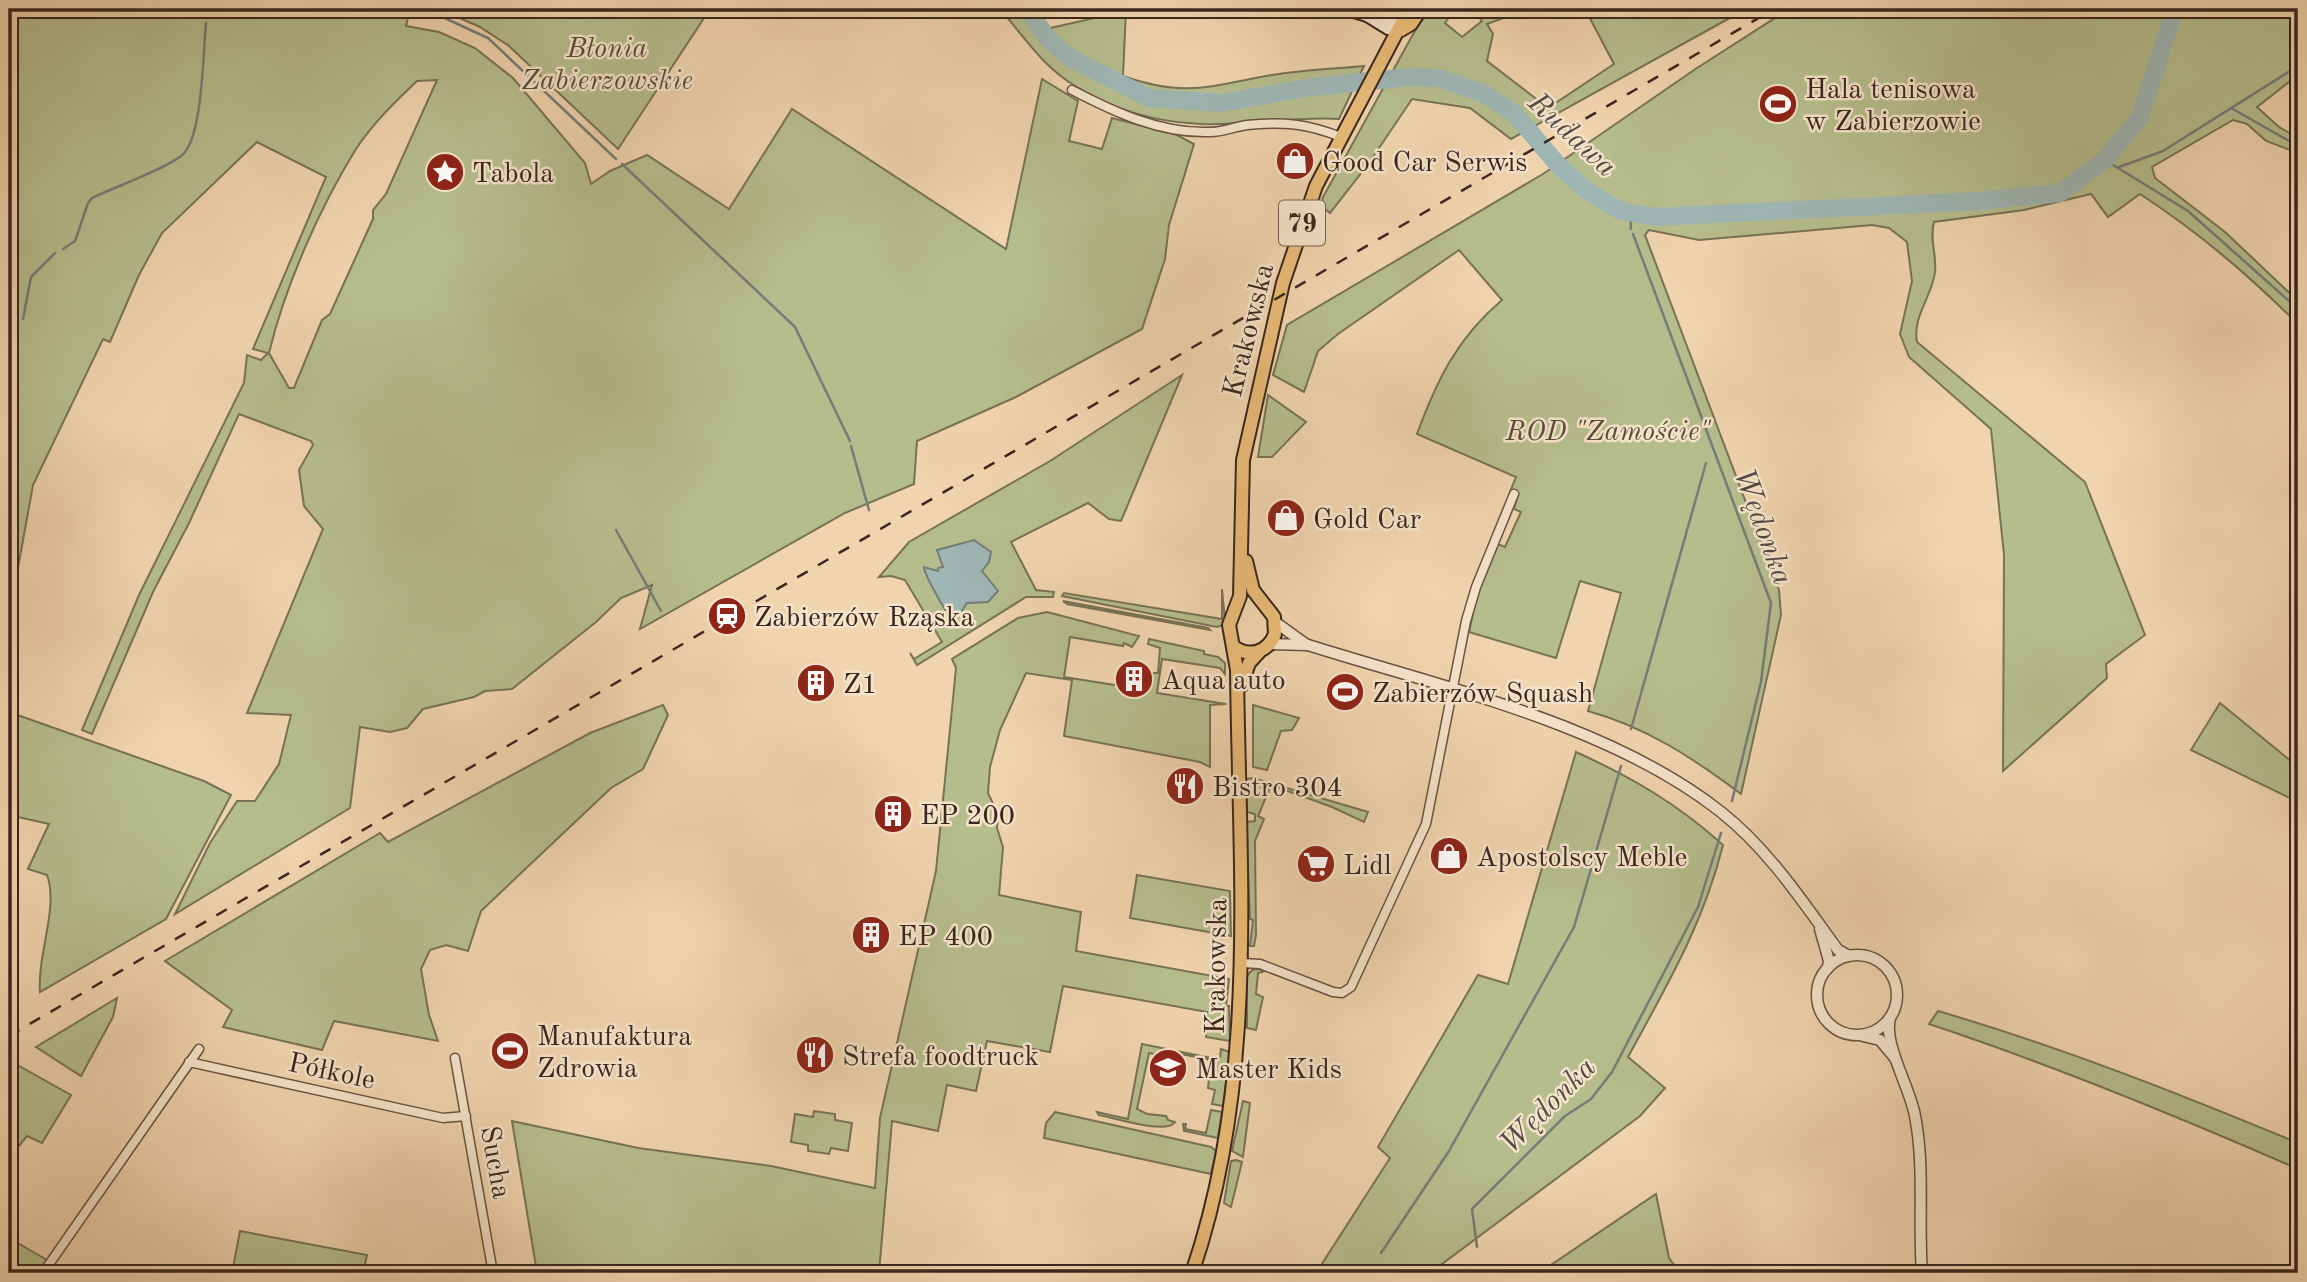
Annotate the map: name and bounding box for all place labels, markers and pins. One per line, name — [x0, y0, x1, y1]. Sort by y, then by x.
place label: Hala tenisowa w Zabierzowie — [1805, 77, 1981, 137]
sports icon: Hala tenisowa w Zabierzowie — [1757, 83, 1799, 125]
shop icon: Good Car Serwis — [1274, 140, 1316, 182]
place label: Good Car Serwis — [1322, 150, 1527, 178]
place icon: Tabola — [424, 151, 466, 193]
place label: Tabola — [472, 161, 554, 189]
shop icon: Gold Car — [1265, 497, 1307, 539]
place label: Gold Car — [1313, 507, 1421, 535]
station icon: Zabierzów Rząska — [706, 595, 748, 637]
place label: Zabierzów Rząska — [754, 605, 975, 633]
building icon: Aqua auto — [1113, 658, 1155, 700]
building icon: Z1 — [795, 662, 837, 704]
place label: Aqua auto — [1161, 668, 1286, 696]
sports icon: Zabierzów Squash — [1324, 671, 1366, 713]
place label: Z1 — [843, 672, 878, 700]
place label: Zabierzów Squash — [1372, 681, 1593, 709]
restaurant icon: Bistro 304 — [1164, 765, 1206, 807]
place label: Bistro 304 — [1212, 775, 1343, 803]
building icon: EP 200 — [872, 793, 914, 835]
place label: EP 200 — [920, 803, 1015, 831]
shop icon: Apostolscy Meble — [1428, 835, 1470, 877]
supermarket icon: Lidl — [1295, 843, 1337, 885]
place label: Apostolscy Meble — [1476, 845, 1687, 873]
place label: Lidl — [1343, 853, 1392, 881]
building icon: EP 400 — [850, 914, 892, 956]
place label: EP 400 — [898, 924, 993, 952]
place label: Manufaktura Zdrowia — [537, 1024, 692, 1084]
sports icon: Manufaktura Zdrowia — [489, 1030, 531, 1072]
restaurant icon: Strefa foodtruck — [794, 1034, 836, 1076]
place label: Strefa foodtruck — [842, 1044, 1039, 1072]
school or university icon: Master Kids — [1147, 1047, 1189, 1089]
place label: Master Kids — [1195, 1057, 1342, 1085]

